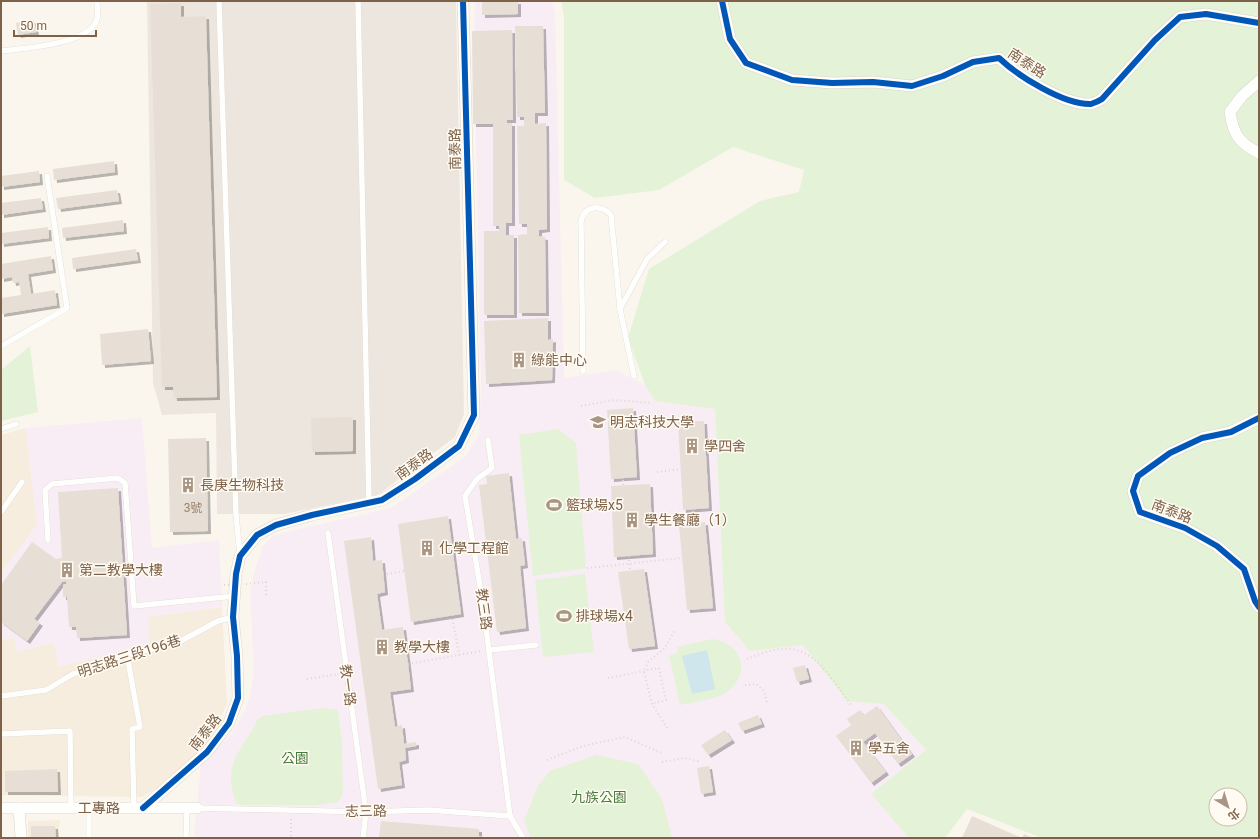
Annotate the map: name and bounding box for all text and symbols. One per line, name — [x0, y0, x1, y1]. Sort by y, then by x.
scale bar — [14, 12, 96, 38]
text: 50 m — [20, 19, 47, 33]
street label: 南泰路 — [1005, 45, 1049, 81]
street label: 南泰路 — [447, 128, 463, 170]
building icon: 綠能中心 — [510, 351, 528, 369]
place label: 綠能中心 — [531, 352, 587, 368]
school or university icon: 明志科技大學 — [589, 413, 607, 431]
place label: 明志科技大學 — [610, 414, 694, 430]
building icon: 學四舍 — [683, 437, 701, 455]
place label: 學四舍 — [704, 438, 746, 454]
street label: 南泰路 — [392, 445, 436, 483]
building icon: 長庚生物科技 — [179, 476, 197, 494]
place label: 長庚生物科技 — [200, 477, 284, 493]
sports icon: 籃球場x5 — [545, 496, 563, 514]
street label: 南泰路 — [1150, 496, 1194, 526]
place label: 籃球場x5 — [566, 497, 623, 513]
house number: 3號 — [184, 501, 202, 515]
building icon: 學生餐廳（1） — [623, 511, 641, 529]
place label: 學生餐廳（1） — [644, 512, 736, 528]
building icon: 化學工程館 — [418, 539, 436, 557]
place label: 化學工程館 — [439, 540, 509, 556]
building icon: 第二教學大樓 — [58, 561, 76, 579]
place label: 第二教學大樓 — [79, 562, 163, 578]
street label: 教三路 — [473, 587, 495, 631]
sports icon: 排球場x4 — [555, 607, 573, 625]
place label: 排球場x4 — [576, 608, 633, 624]
street label: 明志路三段196巷 — [75, 632, 183, 680]
building icon: 教學大樓 — [373, 638, 391, 656]
place label: 教學大樓 — [394, 639, 450, 655]
street label: 教一路 — [337, 663, 359, 707]
street label: 南泰路 — [186, 711, 224, 753]
building icon: 學五舍 — [847, 739, 865, 757]
place label: 學五舍 — [868, 740, 910, 756]
park label: 公園 — [281, 750, 309, 766]
north arrow — [1208, 787, 1248, 827]
park label: 九族公園 — [571, 789, 627, 805]
street label: 工專路 — [78, 800, 120, 816]
street label: 志三路 — [345, 803, 387, 819]
text: 北 — [1226, 806, 1242, 823]

